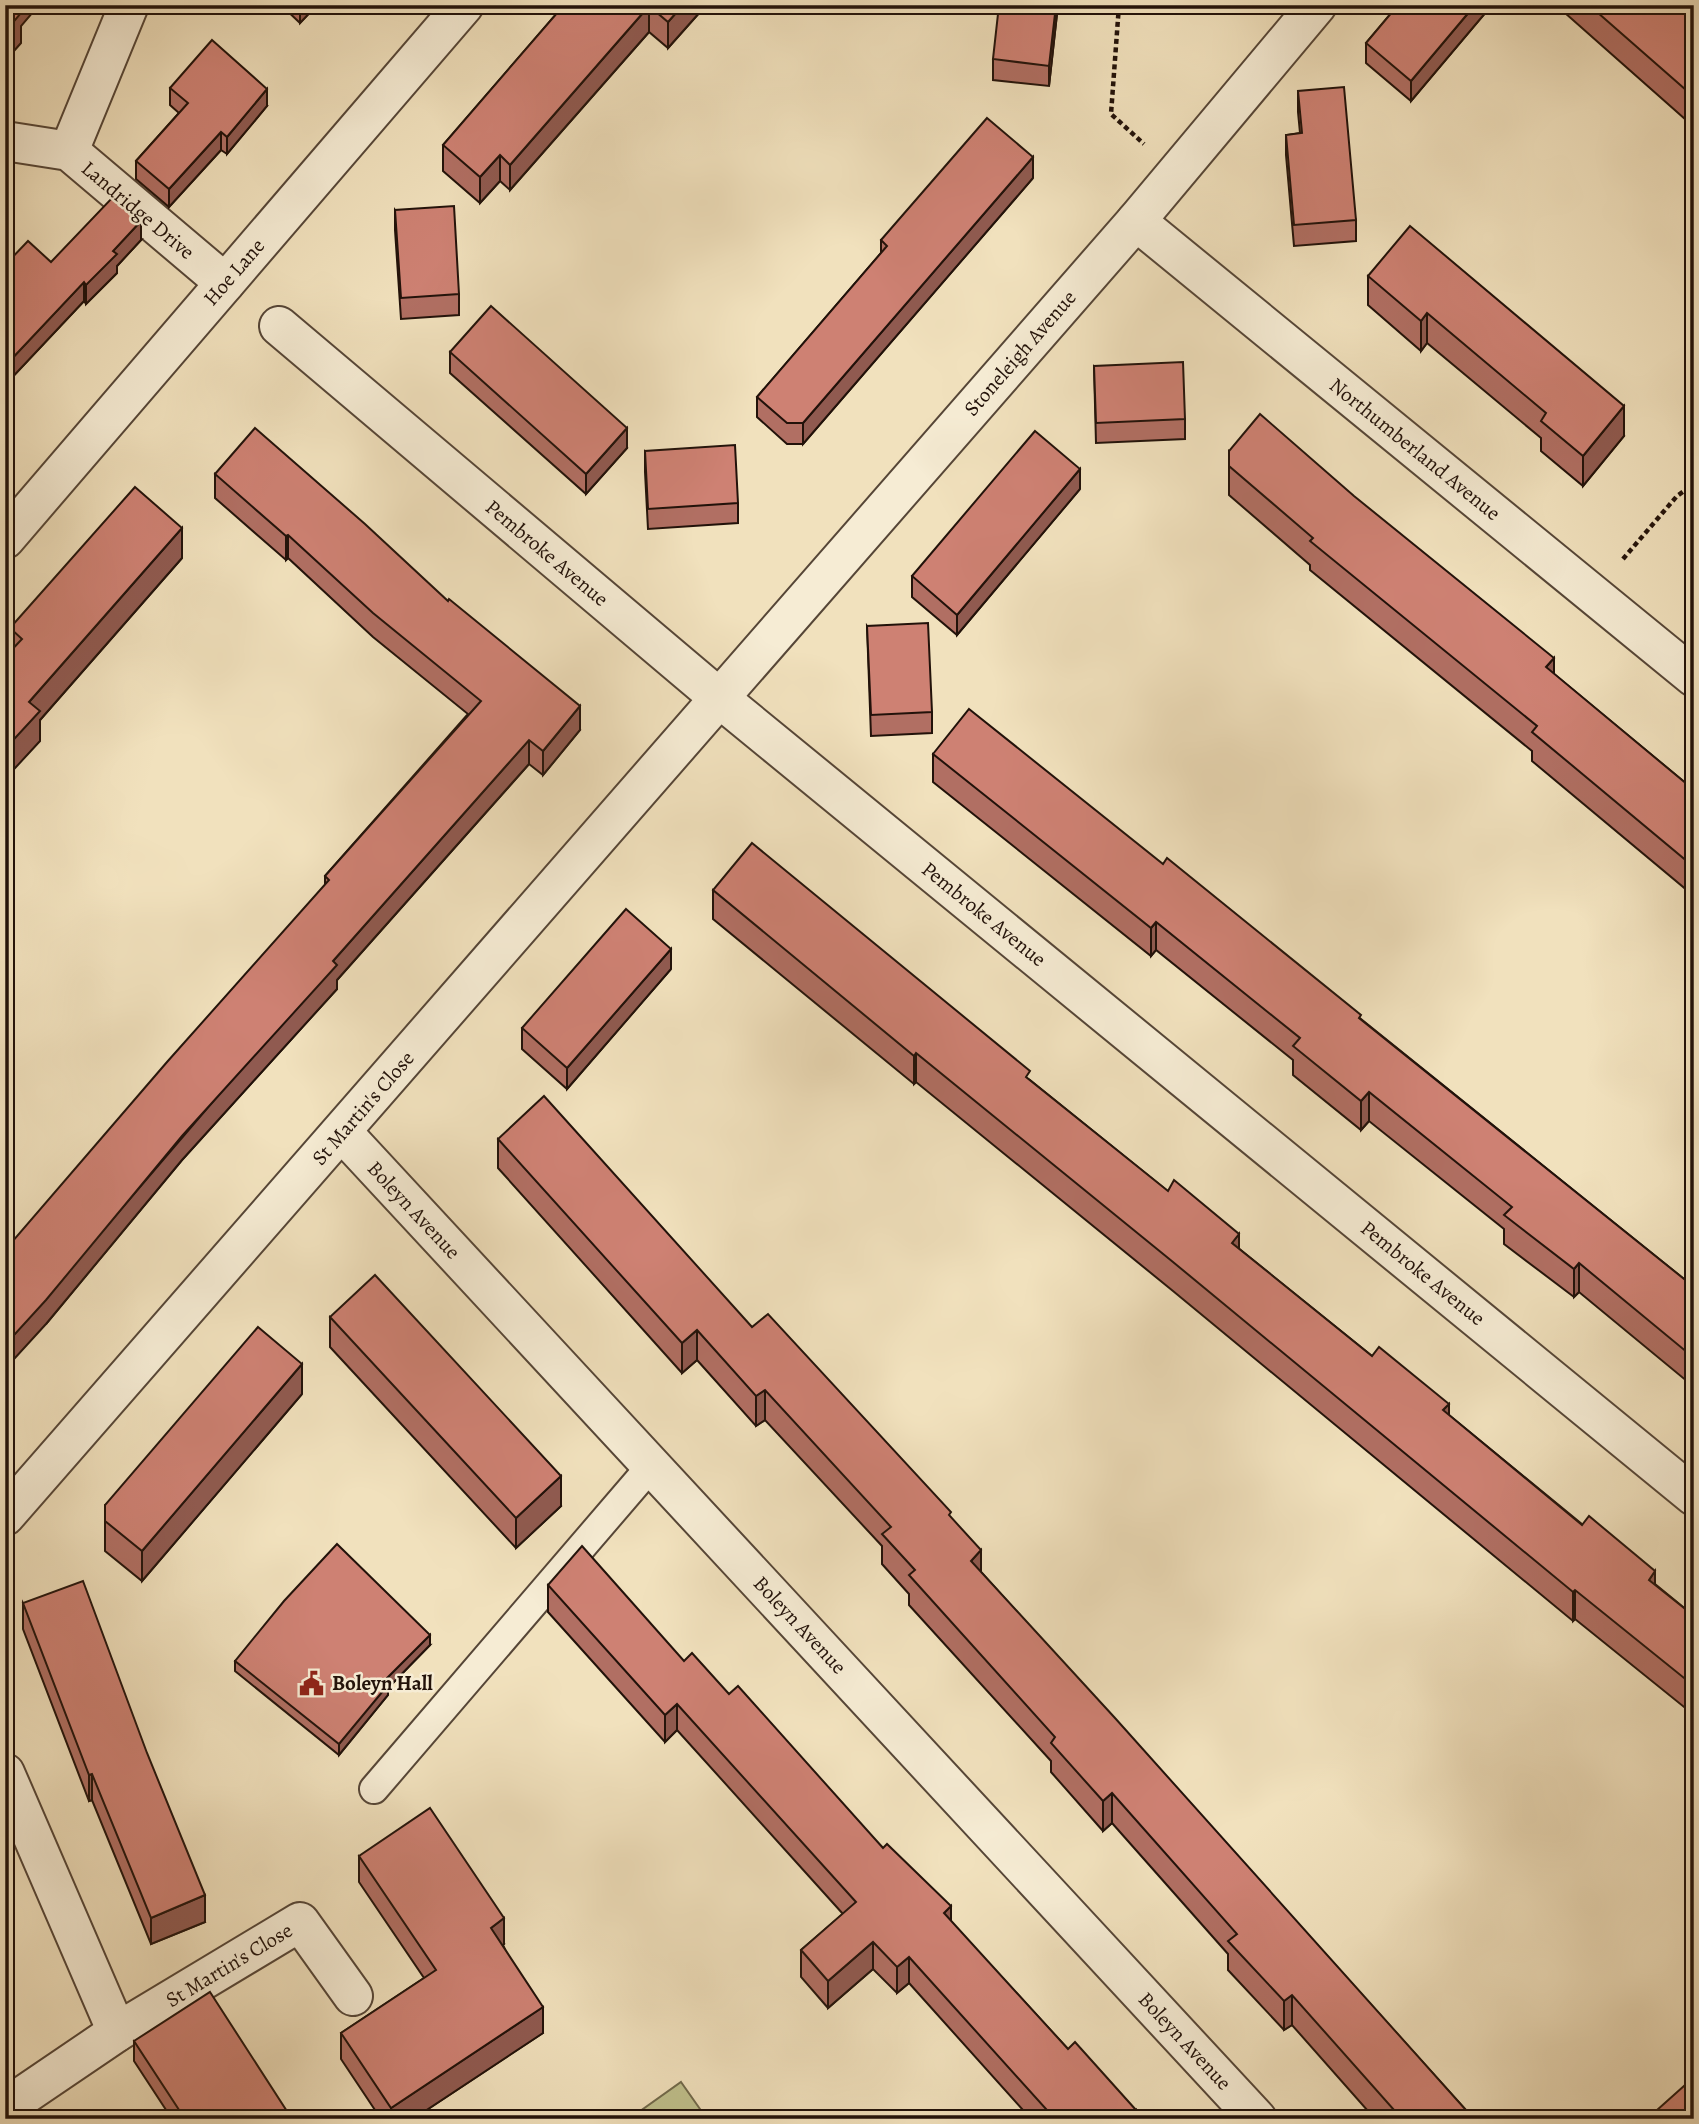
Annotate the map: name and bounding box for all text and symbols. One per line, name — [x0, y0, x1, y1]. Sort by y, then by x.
street label: Landridge Drive — [75, 154, 201, 266]
street label: Hoe Lane — [197, 232, 271, 312]
street label: Stoneleigh Avenue — [957, 284, 1083, 422]
street label: Northumberland Avenue — [1324, 371, 1506, 527]
street label: Pembroke Avenue — [480, 493, 614, 613]
street label: Pembroke Avenue — [916, 855, 1052, 973]
street label: St Martin's Close — [305, 1045, 421, 1171]
street label: Boleyn Avenue — [361, 1155, 467, 1265]
street label: Pembroke Avenue — [1355, 1214, 1491, 1332]
street label: Boleyn Avenue — [747, 1570, 853, 1680]
public building icon: Boleyn Hall — [298, 1669, 326, 1697]
place label: Boleyn Hall — [332, 1669, 433, 1697]
street label: St Martin's Close — [160, 1916, 298, 2014]
street label: Boleyn Avenue — [1132, 1986, 1238, 2096]

